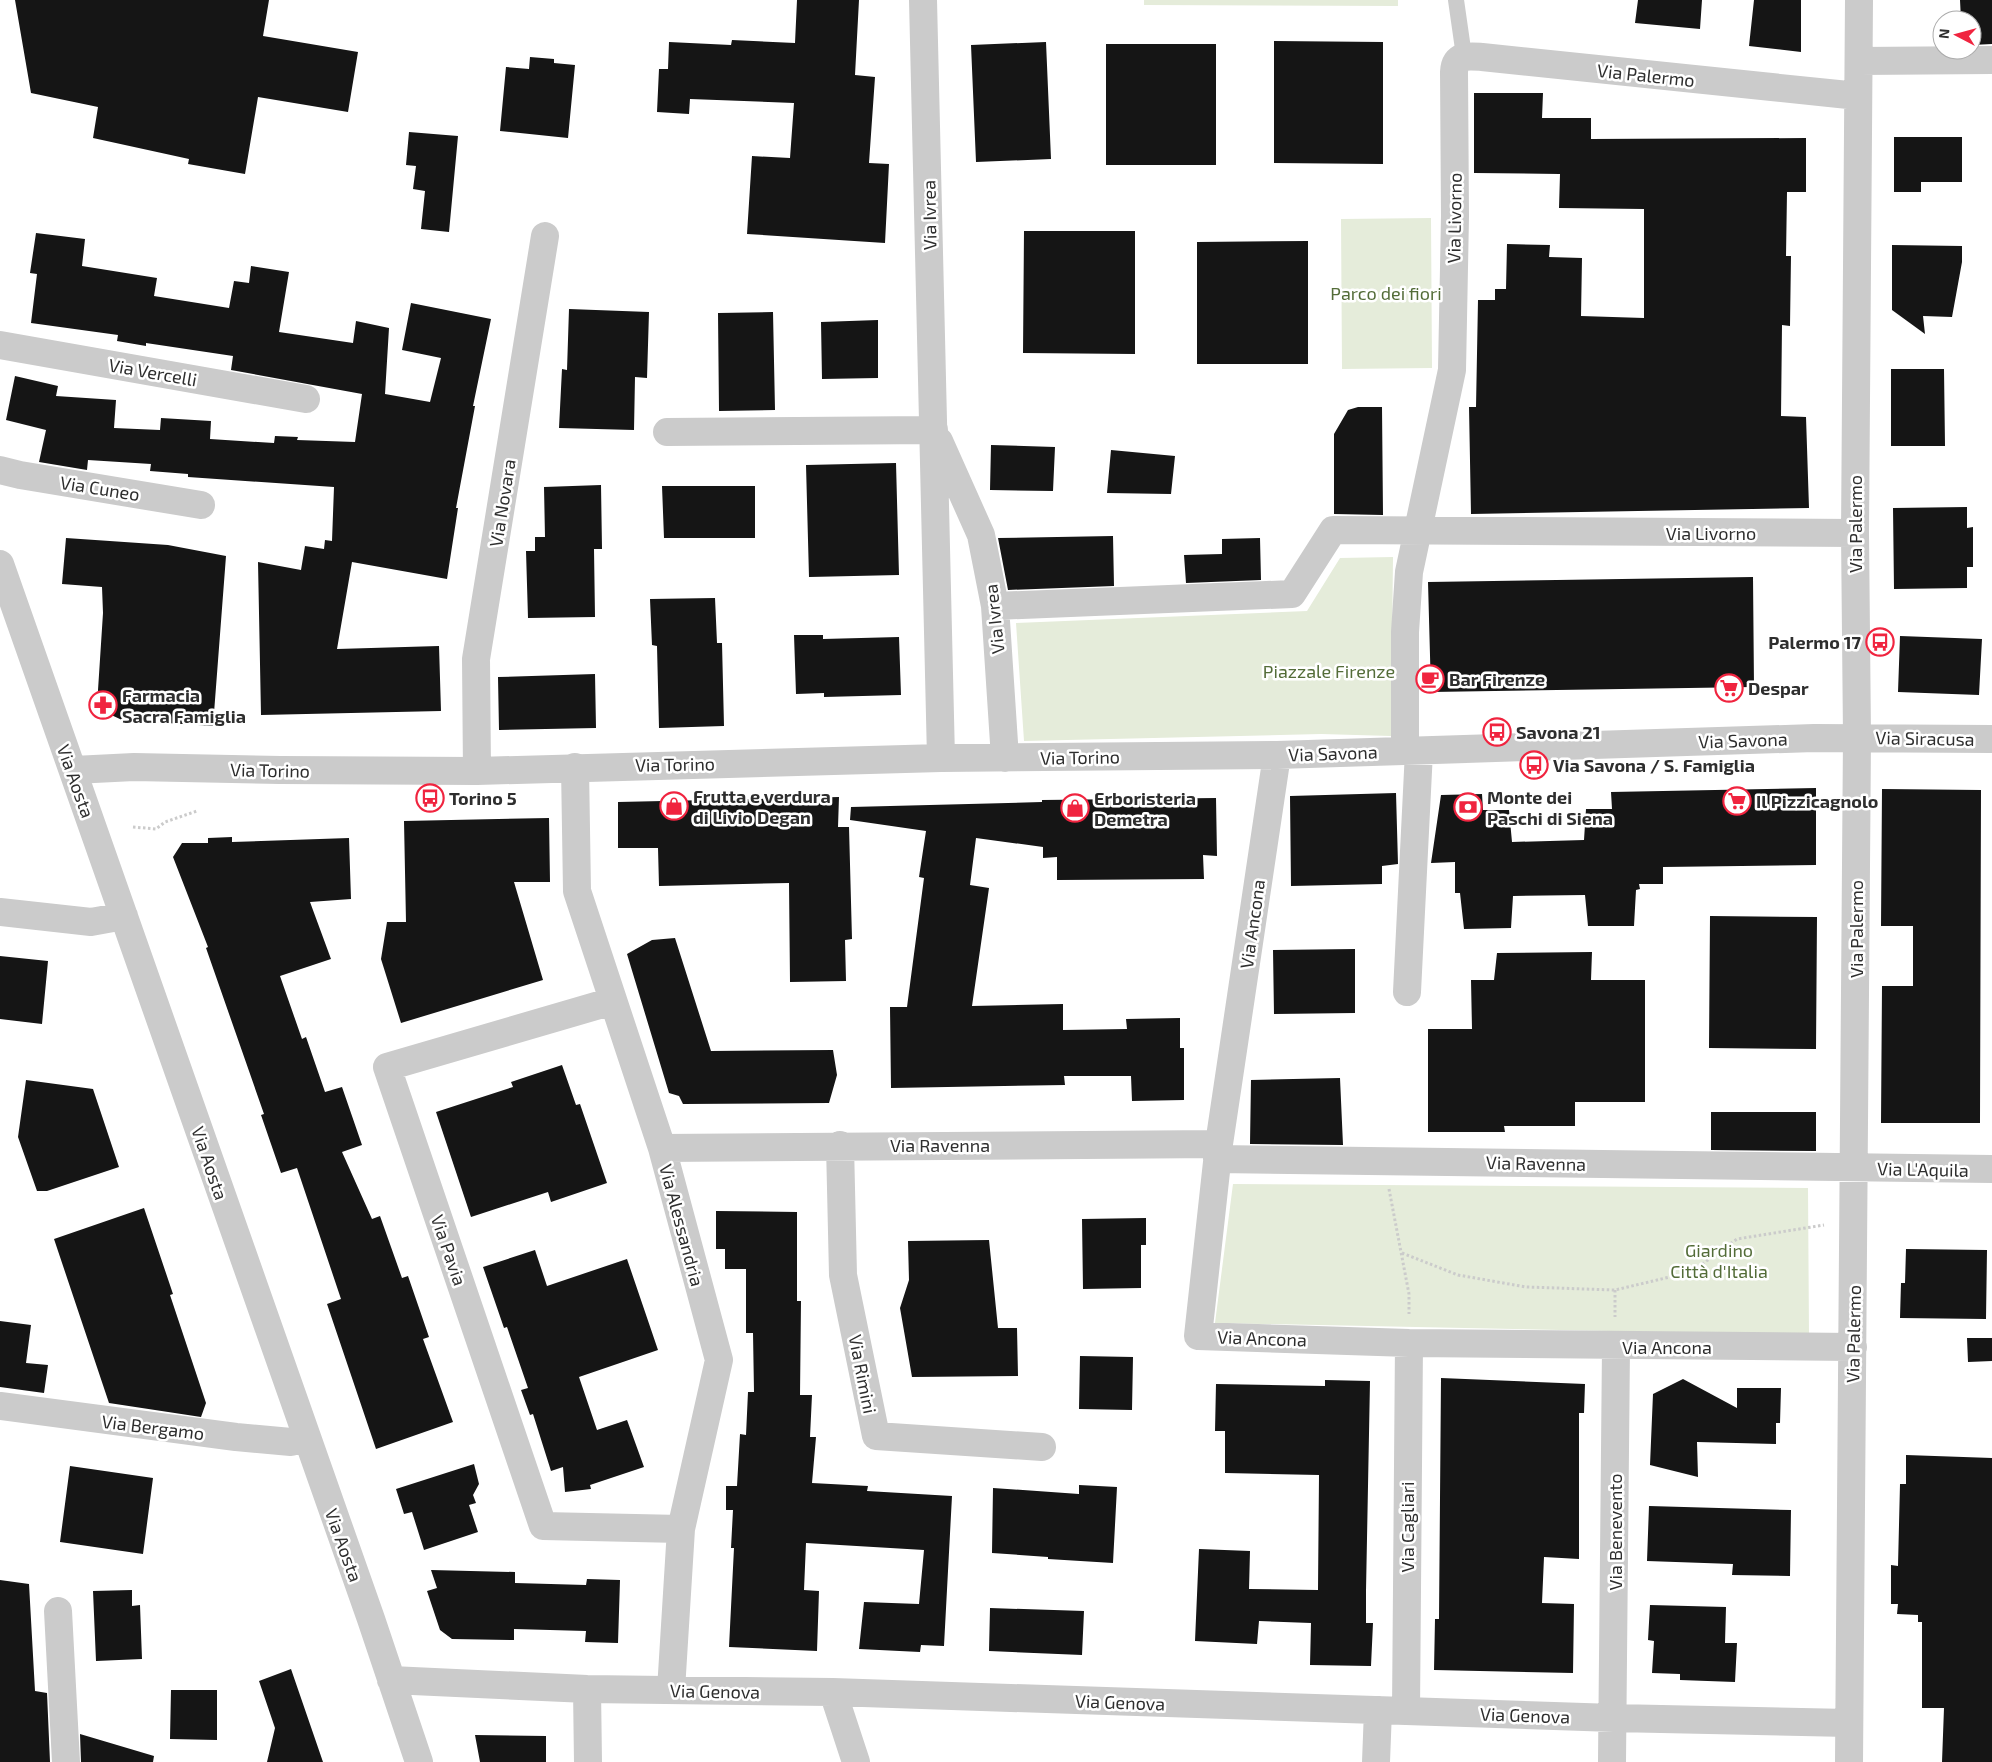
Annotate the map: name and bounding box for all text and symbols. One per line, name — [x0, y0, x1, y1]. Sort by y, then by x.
north arrow — [1932, 10, 1982, 60]
text: N — [1935, 28, 1953, 40]
street label: Via Palermo — [1596, 59, 1696, 91]
street label: Via Livorno — [1442, 173, 1466, 263]
street label: Via Ivrea — [917, 180, 941, 250]
park label: Parco dei fiori — [1330, 282, 1442, 304]
street label: Via Vercelli — [107, 353, 199, 391]
street label: Via Novara — [484, 458, 520, 548]
street label: Via Cuneo — [59, 471, 141, 505]
street label: Via Palermo — [1844, 475, 1866, 573]
street label: Via Livorno — [1666, 522, 1756, 544]
street label: Via Ivrea — [979, 583, 1009, 655]
bus stop icon: Palermo 17 — [1865, 627, 1895, 657]
place label: Palermo 17 — [1768, 631, 1861, 653]
park label: Piazzale Firenze — [1263, 660, 1395, 682]
cafe icon: Bar Firenze — [1415, 664, 1445, 694]
place label: Bar Firenze — [1449, 668, 1545, 690]
supermarket icon: Despar — [1714, 673, 1744, 703]
place label: Despar — [1748, 677, 1809, 699]
place label: Farmacia Sacra Famiglia — [122, 684, 246, 727]
pharmacy icon: Farmacia Sacra Famiglia — [88, 690, 118, 720]
bus stop icon: Savona 21 — [1482, 717, 1512, 747]
place label: Savona 21 — [1516, 721, 1601, 743]
street label: Via Siracusa — [1875, 726, 1975, 750]
street label: Via Savona — [1698, 727, 1788, 753]
street label: Via Savona — [1288, 740, 1378, 766]
street label: Via Aosta — [53, 741, 99, 821]
street label: Via Torino — [1040, 745, 1120, 769]
bus stop icon: Via Savona / S. Famiglia — [1519, 750, 1549, 780]
street label: Via Torino — [635, 752, 715, 776]
place label: Via Savona / S. Famiglia — [1553, 754, 1755, 776]
street label: Via Torino — [230, 758, 310, 782]
bus stop icon: Torino 5 — [415, 783, 445, 813]
place label: Frutta e verdura di Livio Degan — [693, 785, 831, 828]
place label: Monte dei Paschi di Siena — [1487, 786, 1613, 829]
supermarket icon: Il Pizzicagnolo — [1722, 786, 1752, 816]
place label: Torino 5 — [449, 787, 517, 809]
place label: Erboristeria Demetra — [1094, 787, 1196, 830]
place label: Il Pizzicagnolo — [1756, 790, 1879, 812]
shop icon: Frutta e verdura di Livio Degan — [659, 791, 689, 821]
bank icon: Monte dei Paschi di Siena — [1453, 792, 1483, 822]
shop icon: Erboristeria Demetra — [1060, 793, 1090, 823]
street label: Via Ancona — [1235, 878, 1269, 970]
street label: Via Palermo — [1845, 880, 1867, 978]
street label: Via Aosta — [187, 1123, 233, 1203]
street label: Via Ravenna — [890, 1134, 990, 1156]
street label: Via Ravenna — [1486, 1151, 1586, 1175]
street label: Via L'Aquila — [1877, 1157, 1969, 1181]
street label: Via Alessandria — [655, 1161, 709, 1289]
street label: Via Pavia — [427, 1212, 471, 1288]
park label: Giardino Città d'Italia — [1670, 1239, 1768, 1282]
street label: Via Palermo — [1841, 1285, 1865, 1383]
street label: Via Ancona — [1217, 1325, 1307, 1351]
street label: Via Rimini — [845, 1333, 881, 1415]
street label: Via Ancona — [1622, 1336, 1712, 1358]
street label: Via Bergamo — [100, 1410, 206, 1444]
street label: Via Benevento — [1604, 1474, 1626, 1590]
street label: Via Cagliari — [1396, 1482, 1418, 1572]
street label: Via Aosta — [321, 1505, 367, 1585]
street label: Via Genova — [670, 1679, 760, 1703]
street label: Via Genova — [1075, 1689, 1165, 1715]
street label: Via Genova — [1480, 1702, 1570, 1728]

